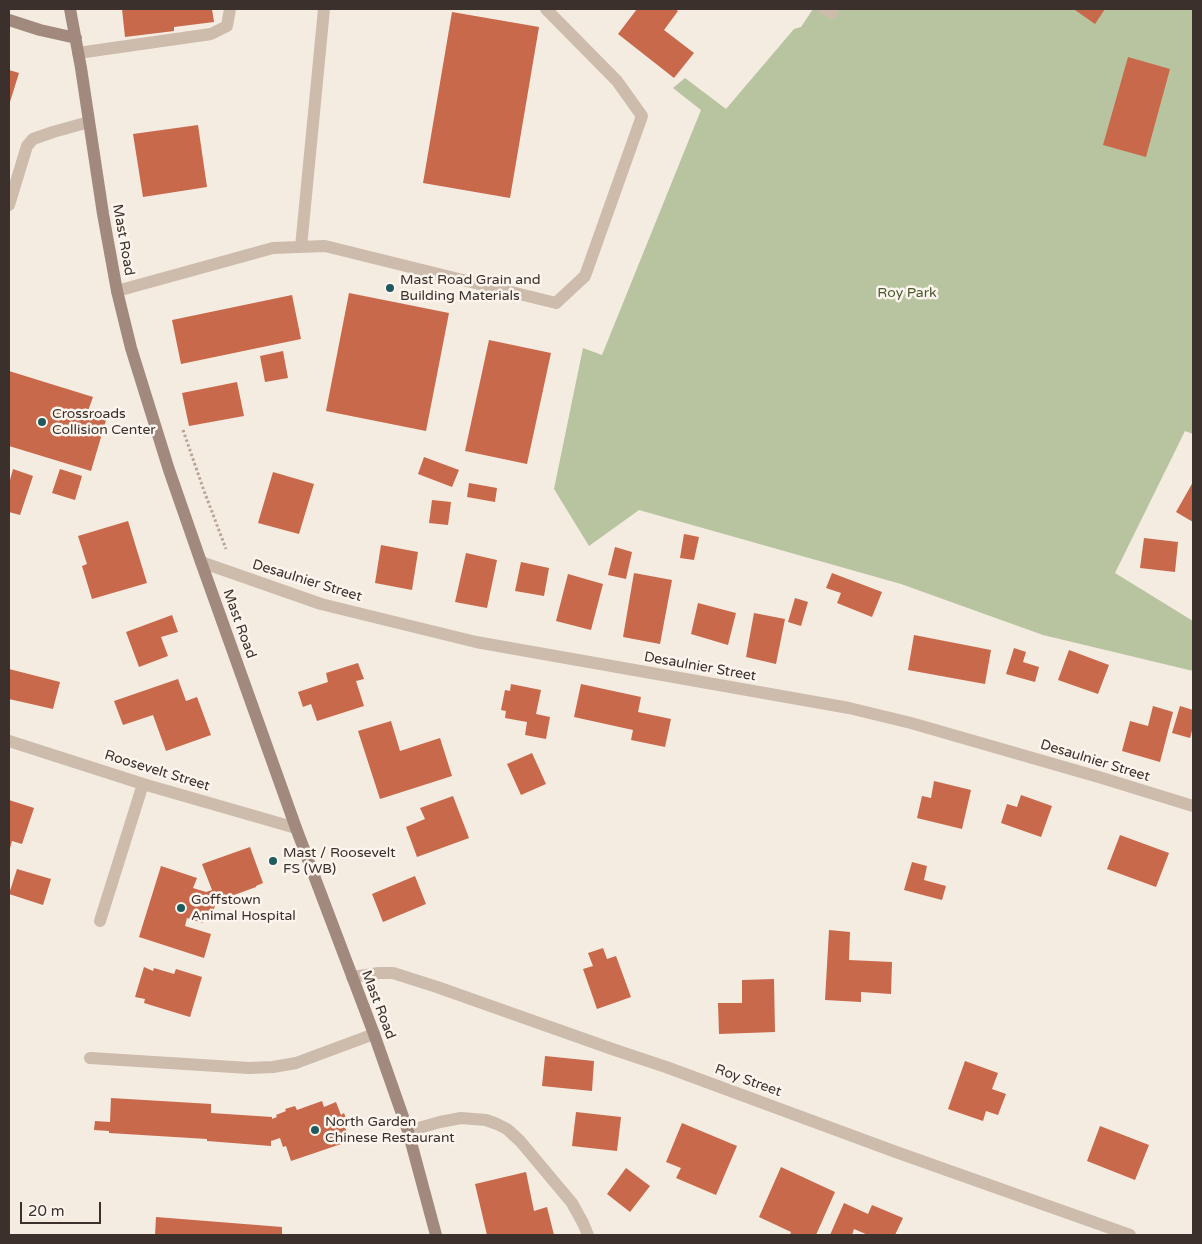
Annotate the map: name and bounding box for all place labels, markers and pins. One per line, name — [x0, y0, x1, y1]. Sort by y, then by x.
place label: Mast Road Grain and Building Materials — [400, 272, 541, 304]
marker: Mast Road Grain and Building Materials — [384, 282, 396, 294]
place label: Crossroads Collision Center — [52, 406, 156, 438]
marker: Crossroads Collision Center — [36, 416, 48, 428]
place label: Mast / Roosevelt FS (WB) — [283, 845, 396, 878]
marker: Mast / Roosevelt FS (WB) — [267, 855, 279, 867]
place label: Goffstown Animal Hospital — [191, 892, 296, 924]
marker: Goffstown Animal Hospital — [175, 902, 187, 914]
place label: North Garden Chinese Restaurant — [325, 1114, 455, 1146]
marker: North Garden Chinese Restaurant — [309, 1124, 321, 1136]

